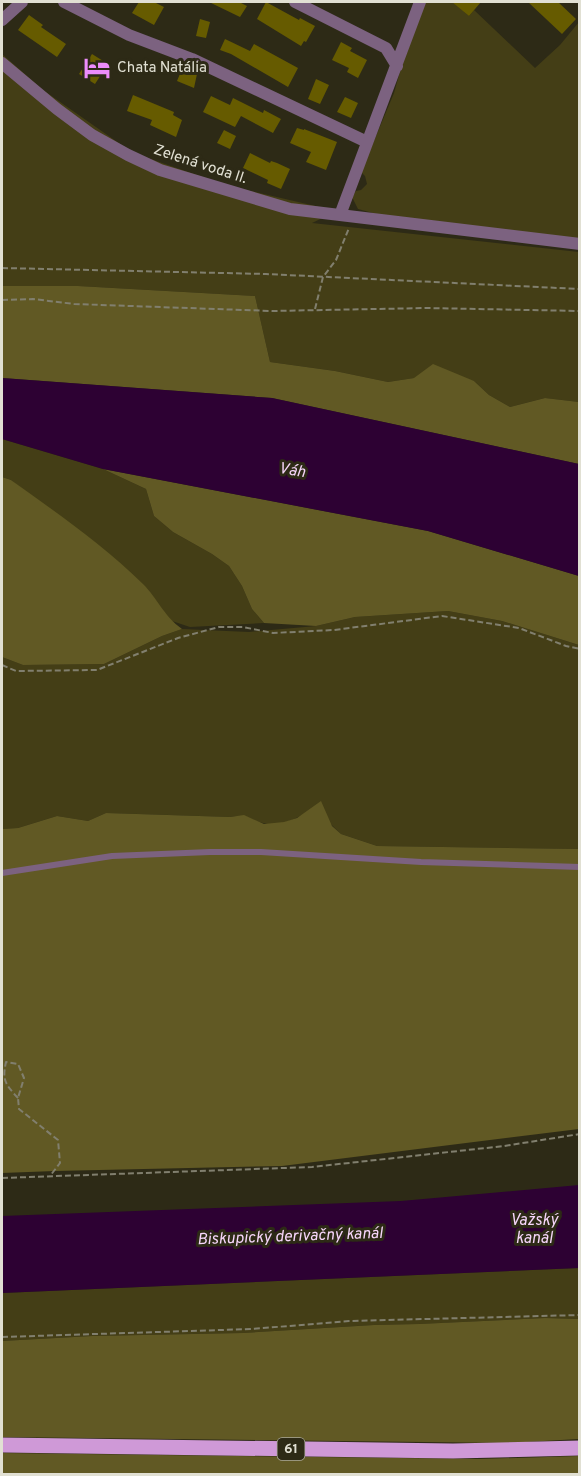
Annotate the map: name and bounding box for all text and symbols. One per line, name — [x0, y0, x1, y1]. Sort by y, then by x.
hotel icon: Chata Natália — [82, 53, 112, 83]
place label: Chata Natália — [117, 59, 207, 78]
street label: Zelená voda II. — [151, 141, 249, 189]
water label: Váh — [277, 459, 307, 483]
water label: Važský kanál — [510, 1211, 560, 1249]
water label: Biskupický derivačný kanál — [197, 1224, 384, 1250]
road number: 61 — [278, 1438, 304, 1460]

